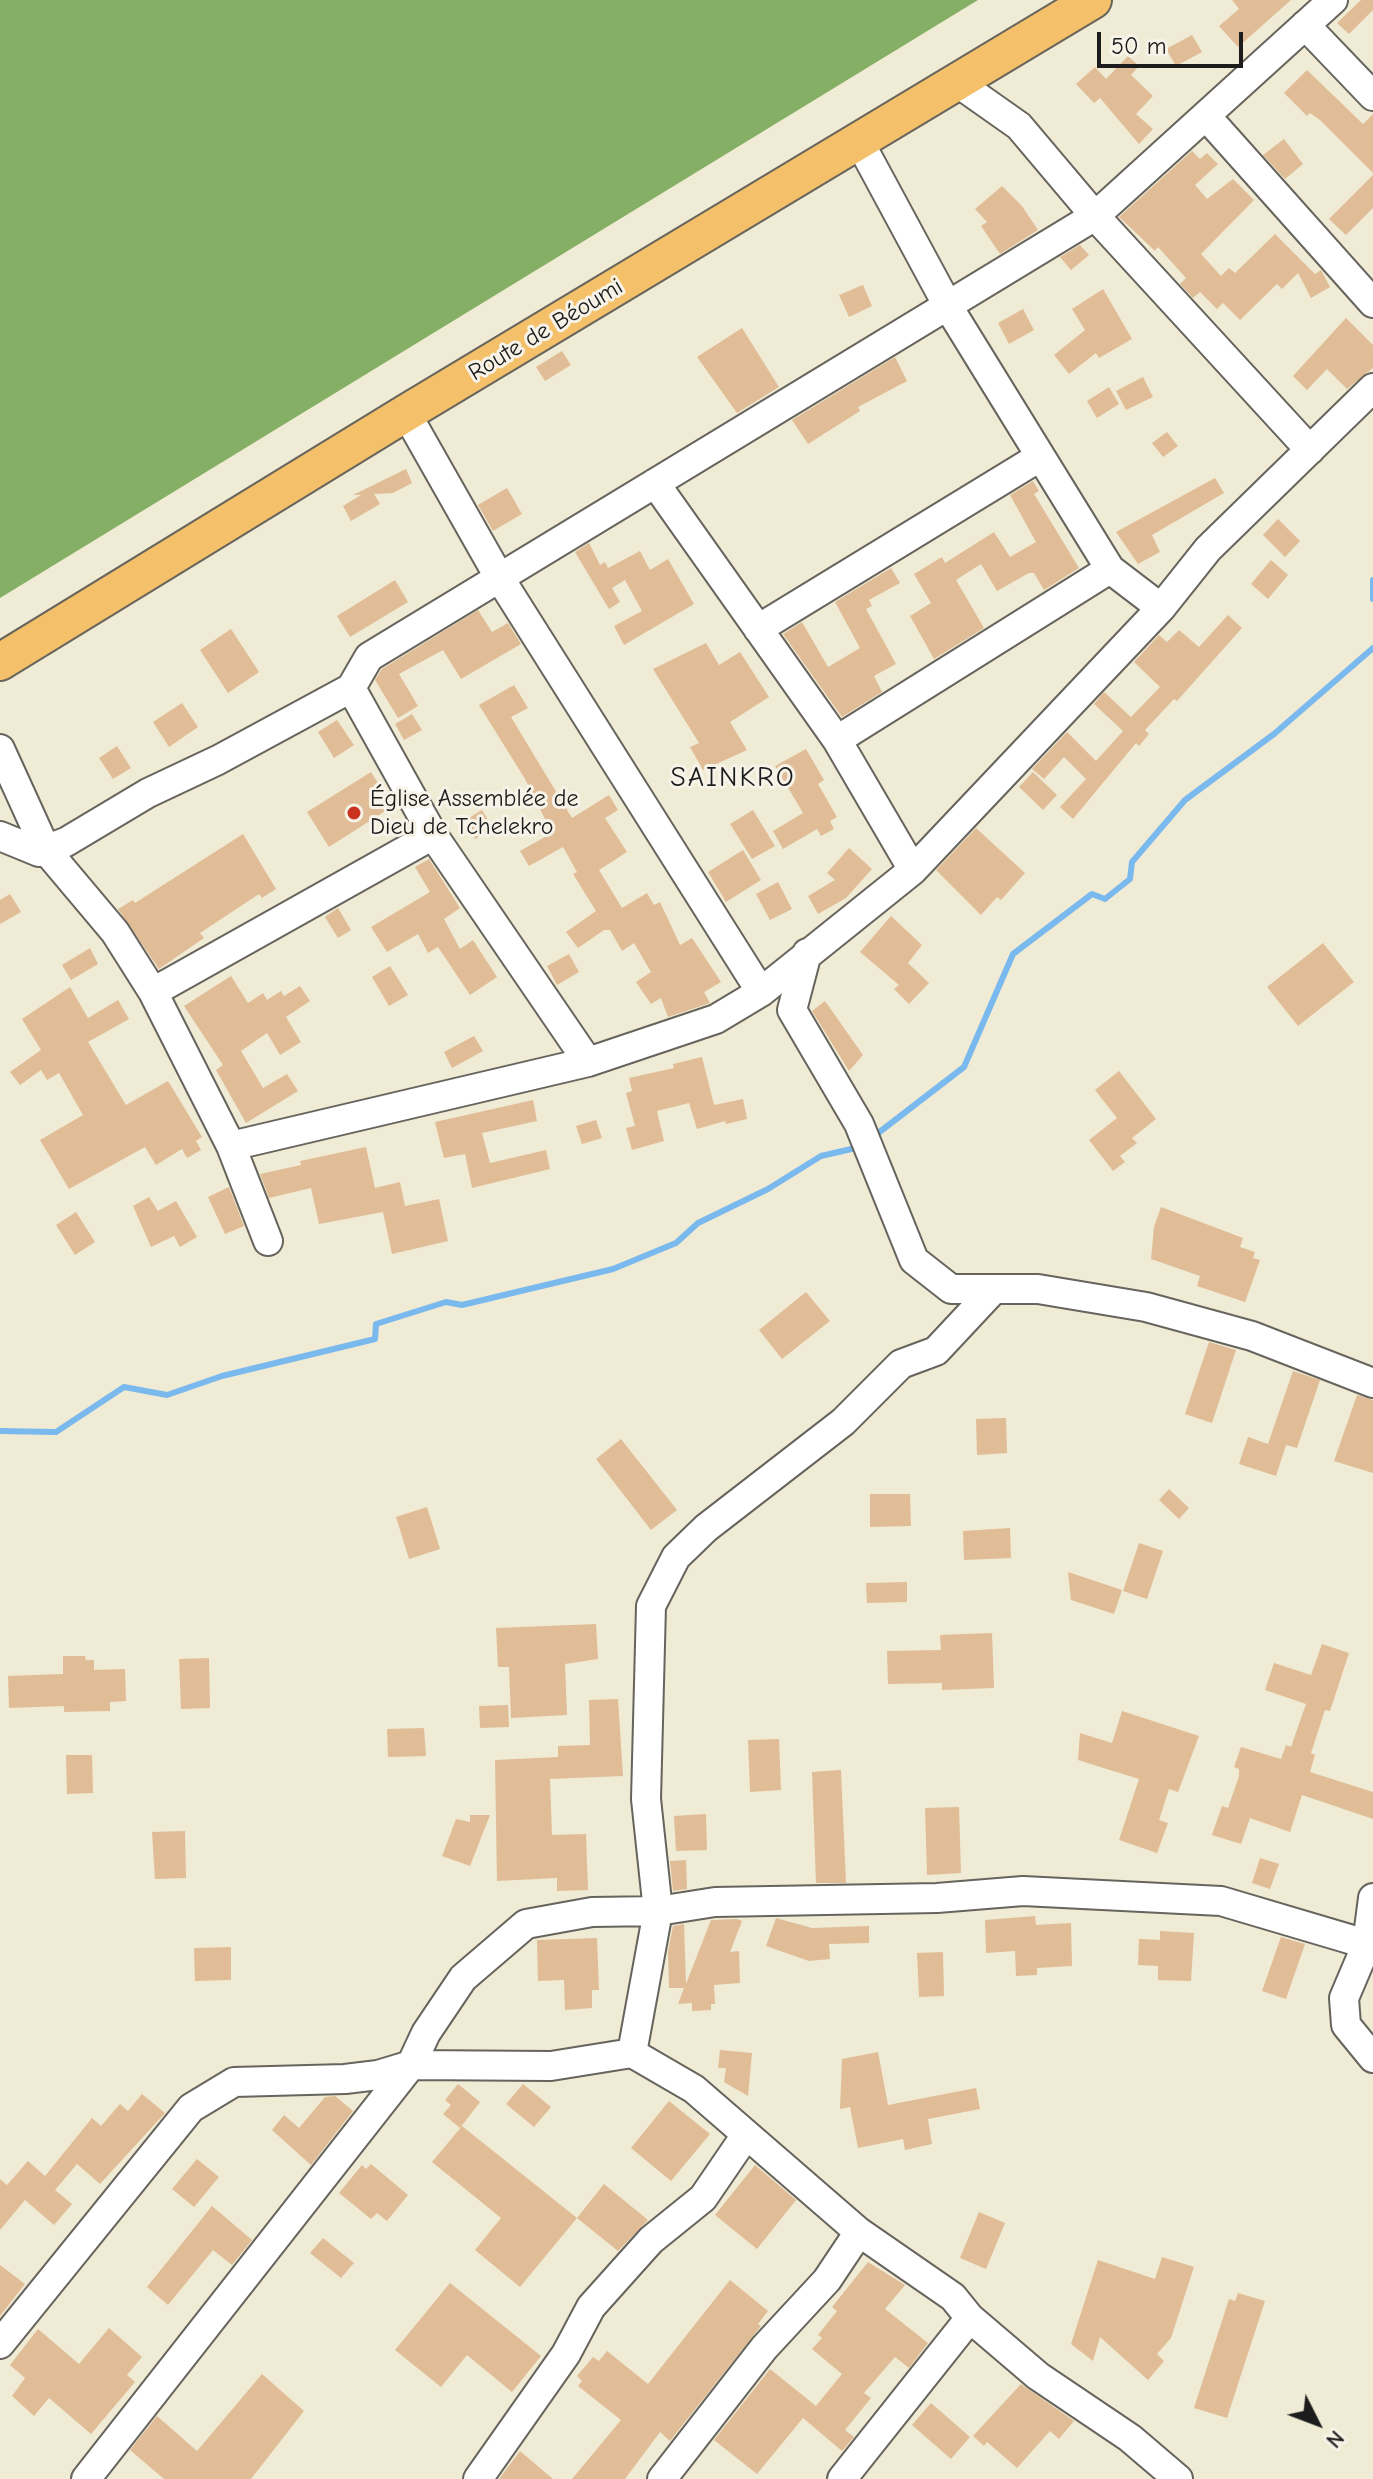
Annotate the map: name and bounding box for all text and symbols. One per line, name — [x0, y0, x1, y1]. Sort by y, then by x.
scale bar — [1101, 16, 1247, 66]
text: 50 m — [1111, 32, 1167, 60]
street label: Route de Béoumi — [464, 273, 628, 387]
district label: SAINKRO — [670, 761, 796, 795]
place label: Église Assemblée de Dieu de Tchelekro — [370, 785, 578, 841]
marker: Église Assemblée de Dieu de Tchelekro — [345, 804, 363, 822]
north arrow — [1277, 2383, 1357, 2463]
text: N — [1320, 2425, 1349, 2453]

